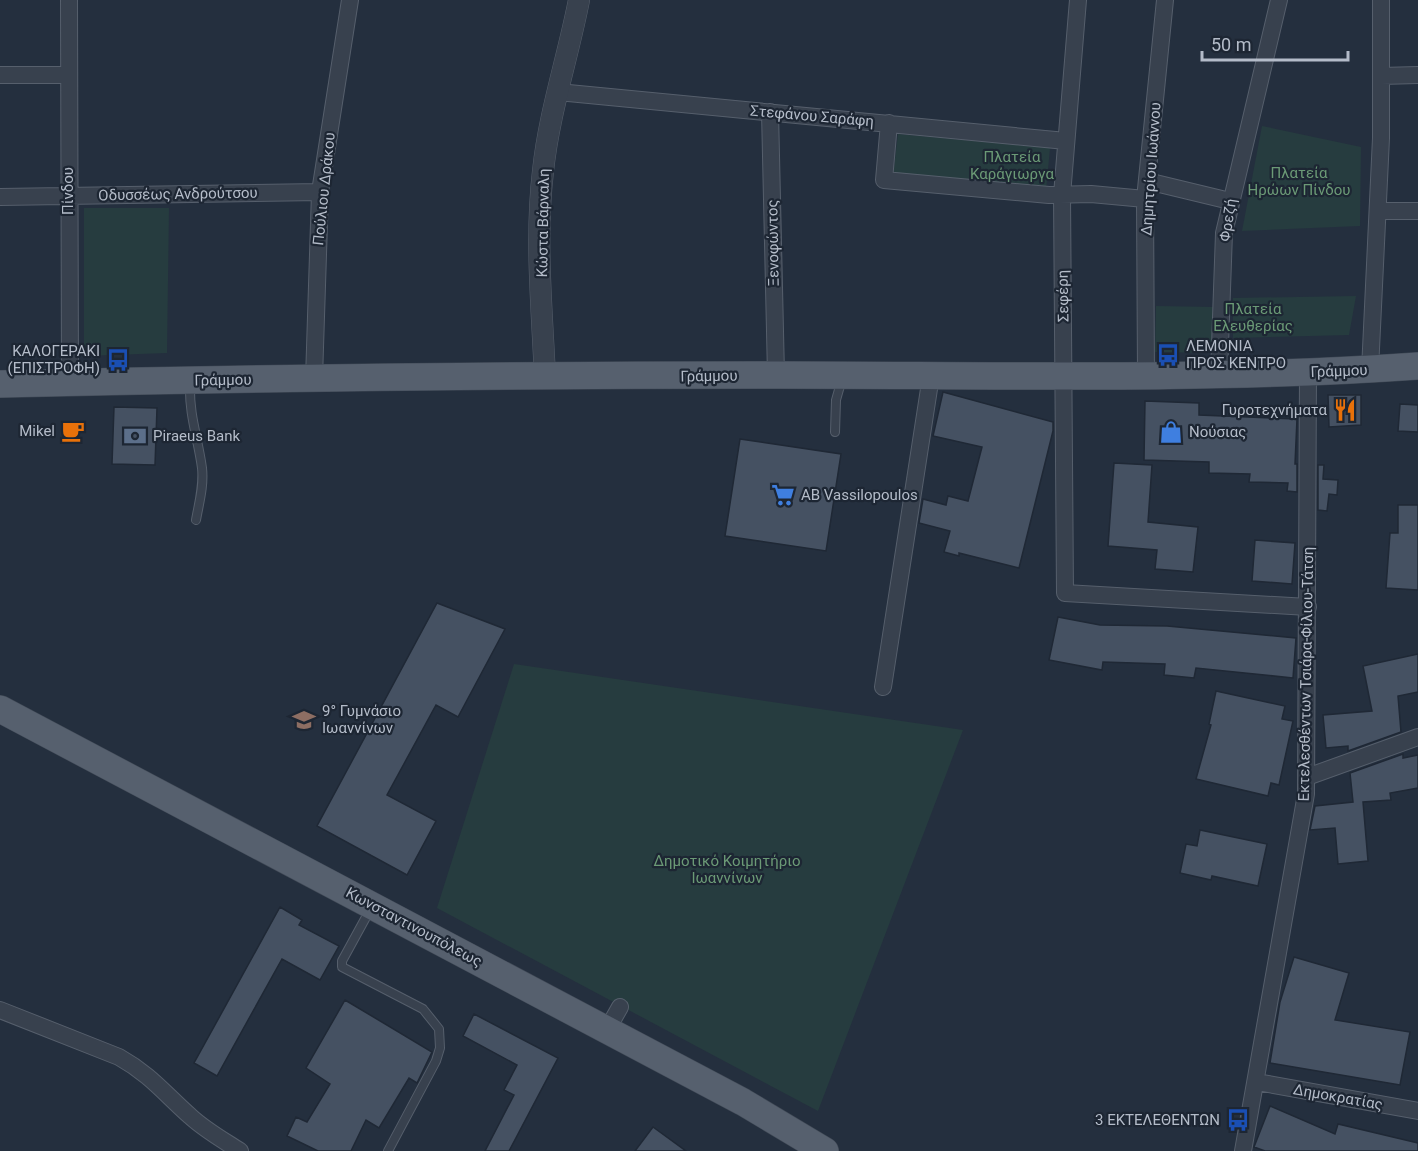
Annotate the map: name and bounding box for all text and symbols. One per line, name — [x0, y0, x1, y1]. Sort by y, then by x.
scale bar — [1202, 24, 1348, 62]
text: 50 m — [1211, 34, 1251, 55]
street label: Στεφάνου Σαράφη — [749, 102, 875, 130]
street label: Δημητρίου Ιωάννου — [1137, 102, 1165, 236]
street label: Πούλιου Δράκου — [309, 131, 339, 247]
park label: Πλατεία Καράγιωργα — [970, 148, 1054, 183]
park label: Πλατεία Ηρώων Πίνδου — [1248, 164, 1350, 199]
street label: Πίνδου — [59, 167, 77, 215]
street label: Κώστα Βάρναλη — [533, 168, 553, 278]
street label: Οδυσσέως Ανδρούτσου — [98, 184, 258, 204]
street label: Φρεζή — [1216, 197, 1240, 243]
street label: Ξενοφώντος — [763, 199, 783, 287]
street label: Σεφέρη — [1054, 270, 1072, 322]
park label: Πλατεία Ελευθερίας — [1213, 300, 1293, 335]
place label: ΛΕΜΟΝΙΑ ΠΡΟΣ ΚΕΝΤΡΟ — [1186, 337, 1286, 372]
place label: ΚΑΛΟΓΕΡΑΚΙ (ΕΠΙΣΤΡΟΦΗ) — [8, 342, 100, 377]
bus stop icon: ΛΕΜΟΝΙΑ ΠΡΟΣ ΚΕΝΤΡΟ — [1155, 342, 1181, 368]
bus stop icon: ΚΑΛΟΓΕΡΑΚΙ (ΕΠΙΣΤΡΟΦΗ) — [105, 347, 131, 373]
street label: Γράμμου — [1310, 361, 1368, 381]
street label: Γράμμου — [680, 367, 738, 385]
street label: Γράμμου — [194, 371, 252, 389]
restaurant icon: Γυροτεχνήματα — [1332, 397, 1358, 423]
place label: Γυροτεχνήματα — [1222, 401, 1328, 419]
cafe icon: Mikel — [60, 418, 86, 444]
shop icon: Νούσιας — [1158, 419, 1184, 445]
place label: Mikel — [19, 422, 55, 440]
bank icon: Piraeus Bank — [122, 423, 148, 449]
place label: Νούσιας — [1189, 423, 1246, 441]
place label: Piraeus Bank — [153, 427, 241, 445]
supermarket icon: AB Vassilopoulos — [770, 482, 796, 508]
place label: AB Vassilopoulos — [801, 486, 918, 504]
street label: Εκτελεσθέντων Τσιάρα-Φίλιου-Τάτση — [1295, 546, 1317, 802]
place label: 9° Γυμνάσιο Ιωαννίνων — [322, 702, 401, 737]
school or university icon: 9° Γυμνάσιο Ιωαννίνων — [291, 707, 317, 733]
park label: Δημοτικό Κοιμητήριο Ιωαννίνων — [653, 852, 801, 887]
street label: Κωνσταντινουπόλεως — [343, 883, 485, 971]
street label: Δημοκρατίας — [1292, 1080, 1384, 1114]
bus stop icon: 3 ΕΚΤΕΛΕΘΕΝΤΩΝ — [1225, 1107, 1251, 1133]
place label: 3 ΕΚΤΕΛΕΘΕΝΤΩΝ — [1095, 1111, 1220, 1129]

